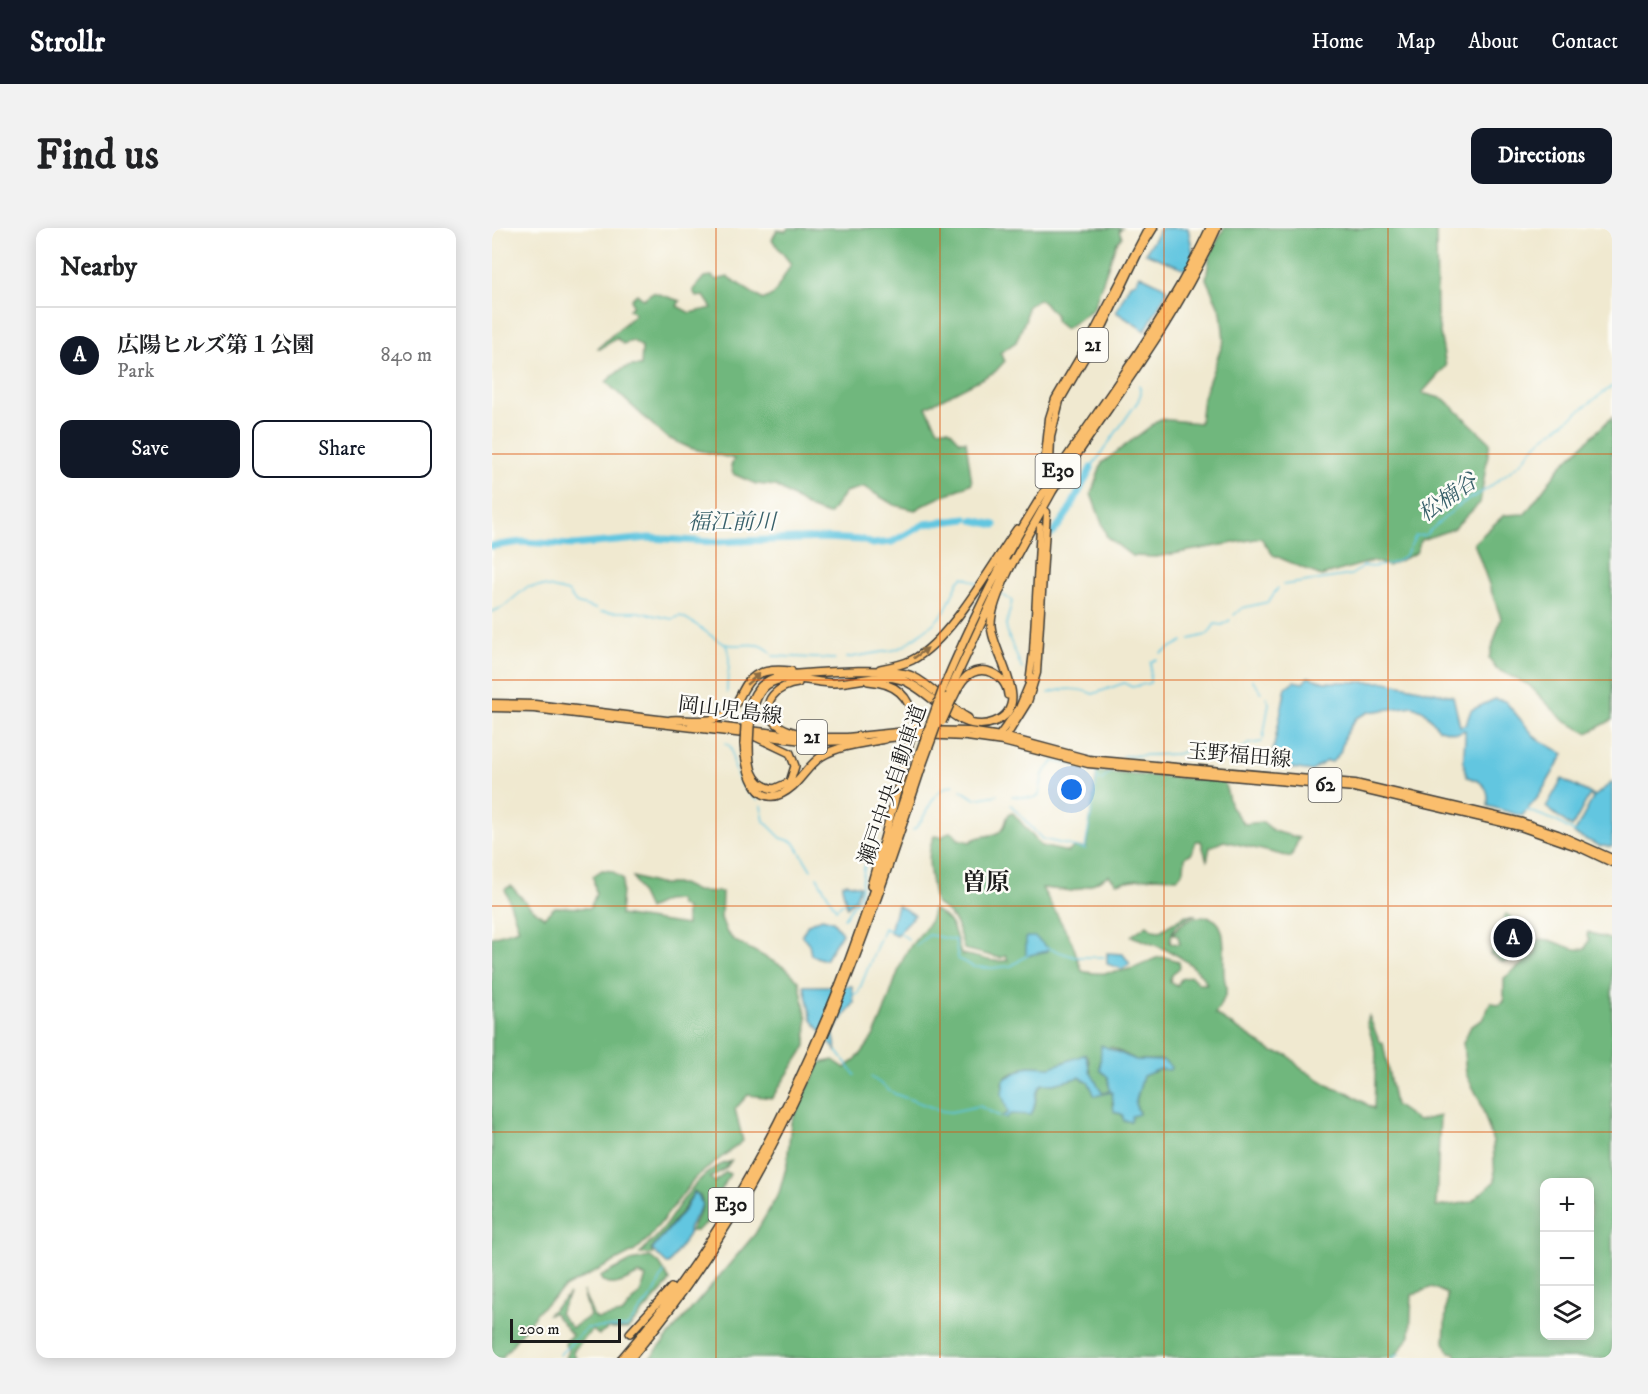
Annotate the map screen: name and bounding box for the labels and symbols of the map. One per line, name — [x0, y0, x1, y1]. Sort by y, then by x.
road number: 21 — [1078, 328, 1108, 362]
road number: E30 — [1036, 454, 1080, 488]
water label: 松楠谷 — [1413, 467, 1484, 528]
water label: 福江前川 — [688, 509, 778, 536]
one-way arrow — [913, 647, 929, 660]
one-way arrow — [745, 672, 761, 685]
street label: 岡山児島線 — [676, 692, 784, 730]
street label: 瀬戸中央自動車道 — [853, 701, 933, 869]
road number: 21 — [797, 720, 827, 754]
street label: 玉野福田線 — [1186, 738, 1292, 774]
road number: 62 — [1308, 768, 1342, 802]
your location — [1057, 775, 1086, 804]
district label: 曽原 — [962, 868, 1010, 898]
pin: A — [1494, 916, 1532, 960]
road number: E30 — [708, 1188, 754, 1222]
scale bar — [510, 1316, 621, 1344]

